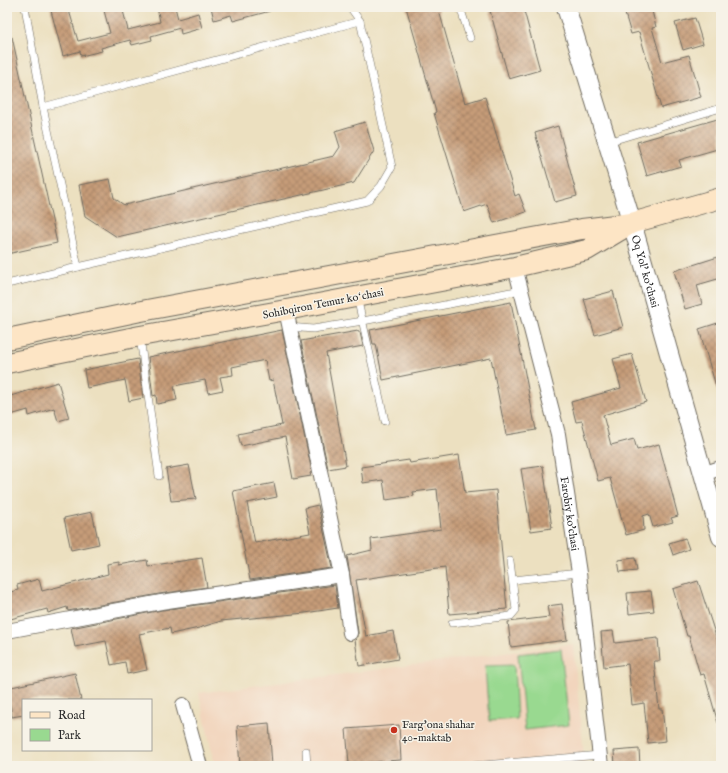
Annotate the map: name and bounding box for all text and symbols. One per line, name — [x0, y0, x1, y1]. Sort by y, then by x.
street label: Oq Yol' ko'chasi — [628, 234, 662, 310]
street label: Sohibqiron Temur koʻchasi — [262, 285, 385, 323]
street label: Farobiy ko'chasi — [557, 476, 582, 552]
legend — [22, 699, 152, 751]
text: Road — [58, 708, 86, 723]
place label: Farg'ona shahar 40-maktab — [402, 718, 475, 745]
marker: Farg'ona shahar 40-maktab — [389, 725, 399, 735]
text: Park — [58, 728, 81, 743]

